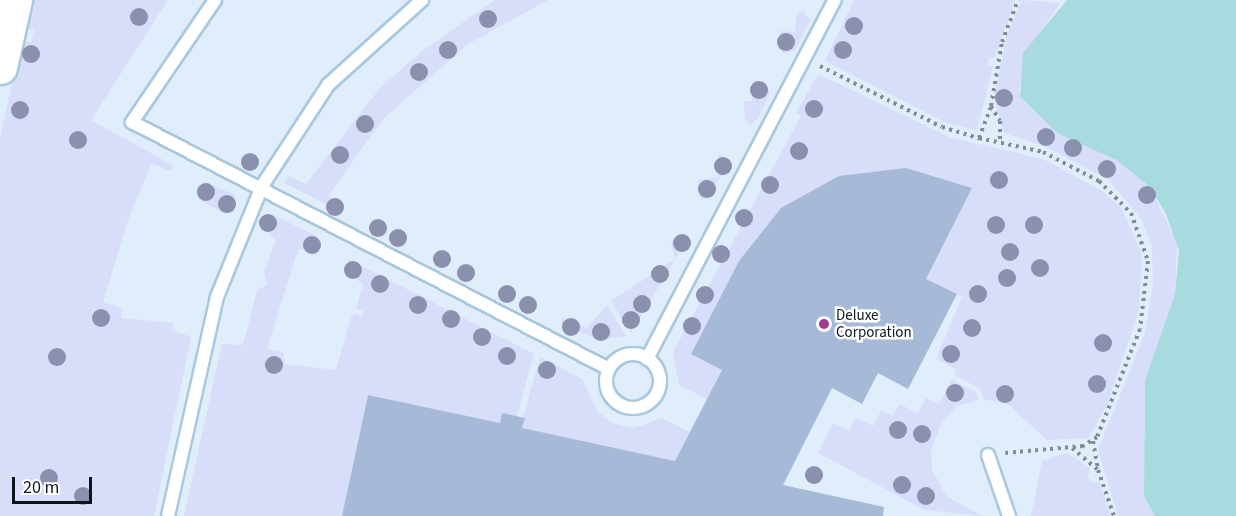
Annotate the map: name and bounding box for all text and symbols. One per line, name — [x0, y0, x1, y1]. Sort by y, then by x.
place label: Deluxe Corporation — [836, 306, 912, 341]
marker: Deluxe Corporation — [817, 317, 831, 331]
scale bar — [15, 465, 94, 503]
text: 20 m — [23, 475, 59, 500]

